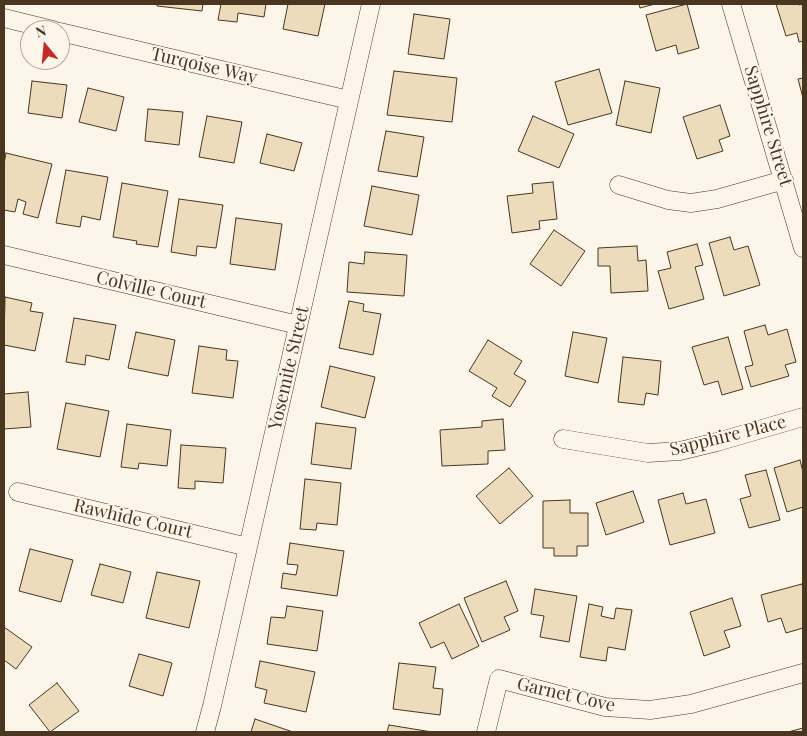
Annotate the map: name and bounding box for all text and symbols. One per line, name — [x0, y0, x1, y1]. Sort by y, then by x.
north arrow — [20, 20, 70, 70]
text: N — [33, 21, 48, 42]
street label: Turqoise Way — [149, 43, 259, 89]
street label: Sapphire Street — [739, 63, 797, 189]
street label: Colville Court — [94, 267, 208, 313]
street label: Yosemite Street — [264, 304, 314, 432]
street label: Sapphire Place — [668, 411, 788, 461]
street label: Rawhide Court — [72, 495, 194, 543]
street label: Garnet Cove — [515, 673, 617, 717]

